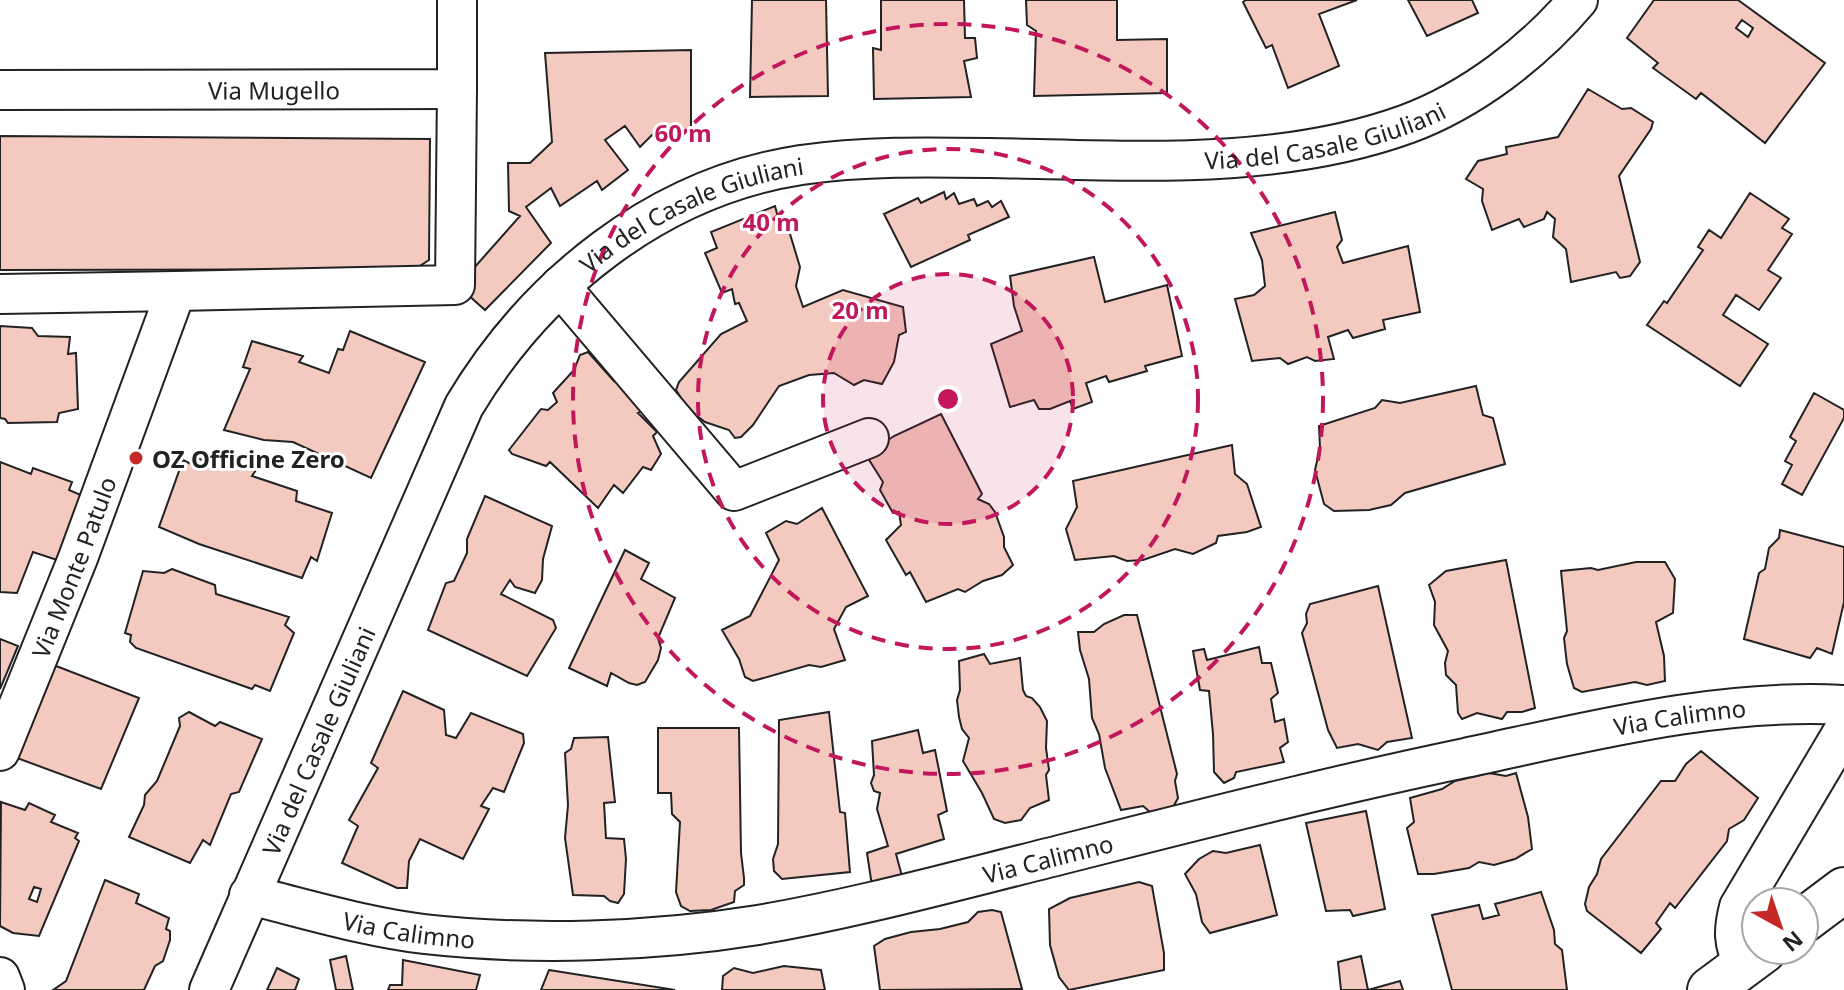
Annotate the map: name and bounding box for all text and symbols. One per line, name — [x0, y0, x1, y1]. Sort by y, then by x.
street label: Via Mugello — [208, 73, 340, 106]
street label: Via del Casale Giuliani — [1204, 93, 1451, 176]
text: 60 m — [654, 116, 712, 149]
street label: Via del Casale Giuliani — [572, 148, 806, 279]
text: 40 m — [742, 205, 800, 238]
text: 20 m — [831, 293, 889, 326]
centre of rings — [934, 385, 962, 413]
place label: OZ Officine Zero — [152, 442, 345, 475]
marker: OZ Officine Zero — [127, 449, 145, 467]
street label: Via Monte Patulo — [23, 472, 123, 663]
street label: Via del Casale Giuliani — [253, 621, 382, 860]
street label: Via Calimno — [1611, 690, 1747, 742]
street label: Via Calimno — [979, 826, 1116, 890]
north arrow — [1740, 886, 1820, 966]
street label: Via Calimno — [340, 903, 476, 955]
text: N — [1777, 925, 1810, 959]

